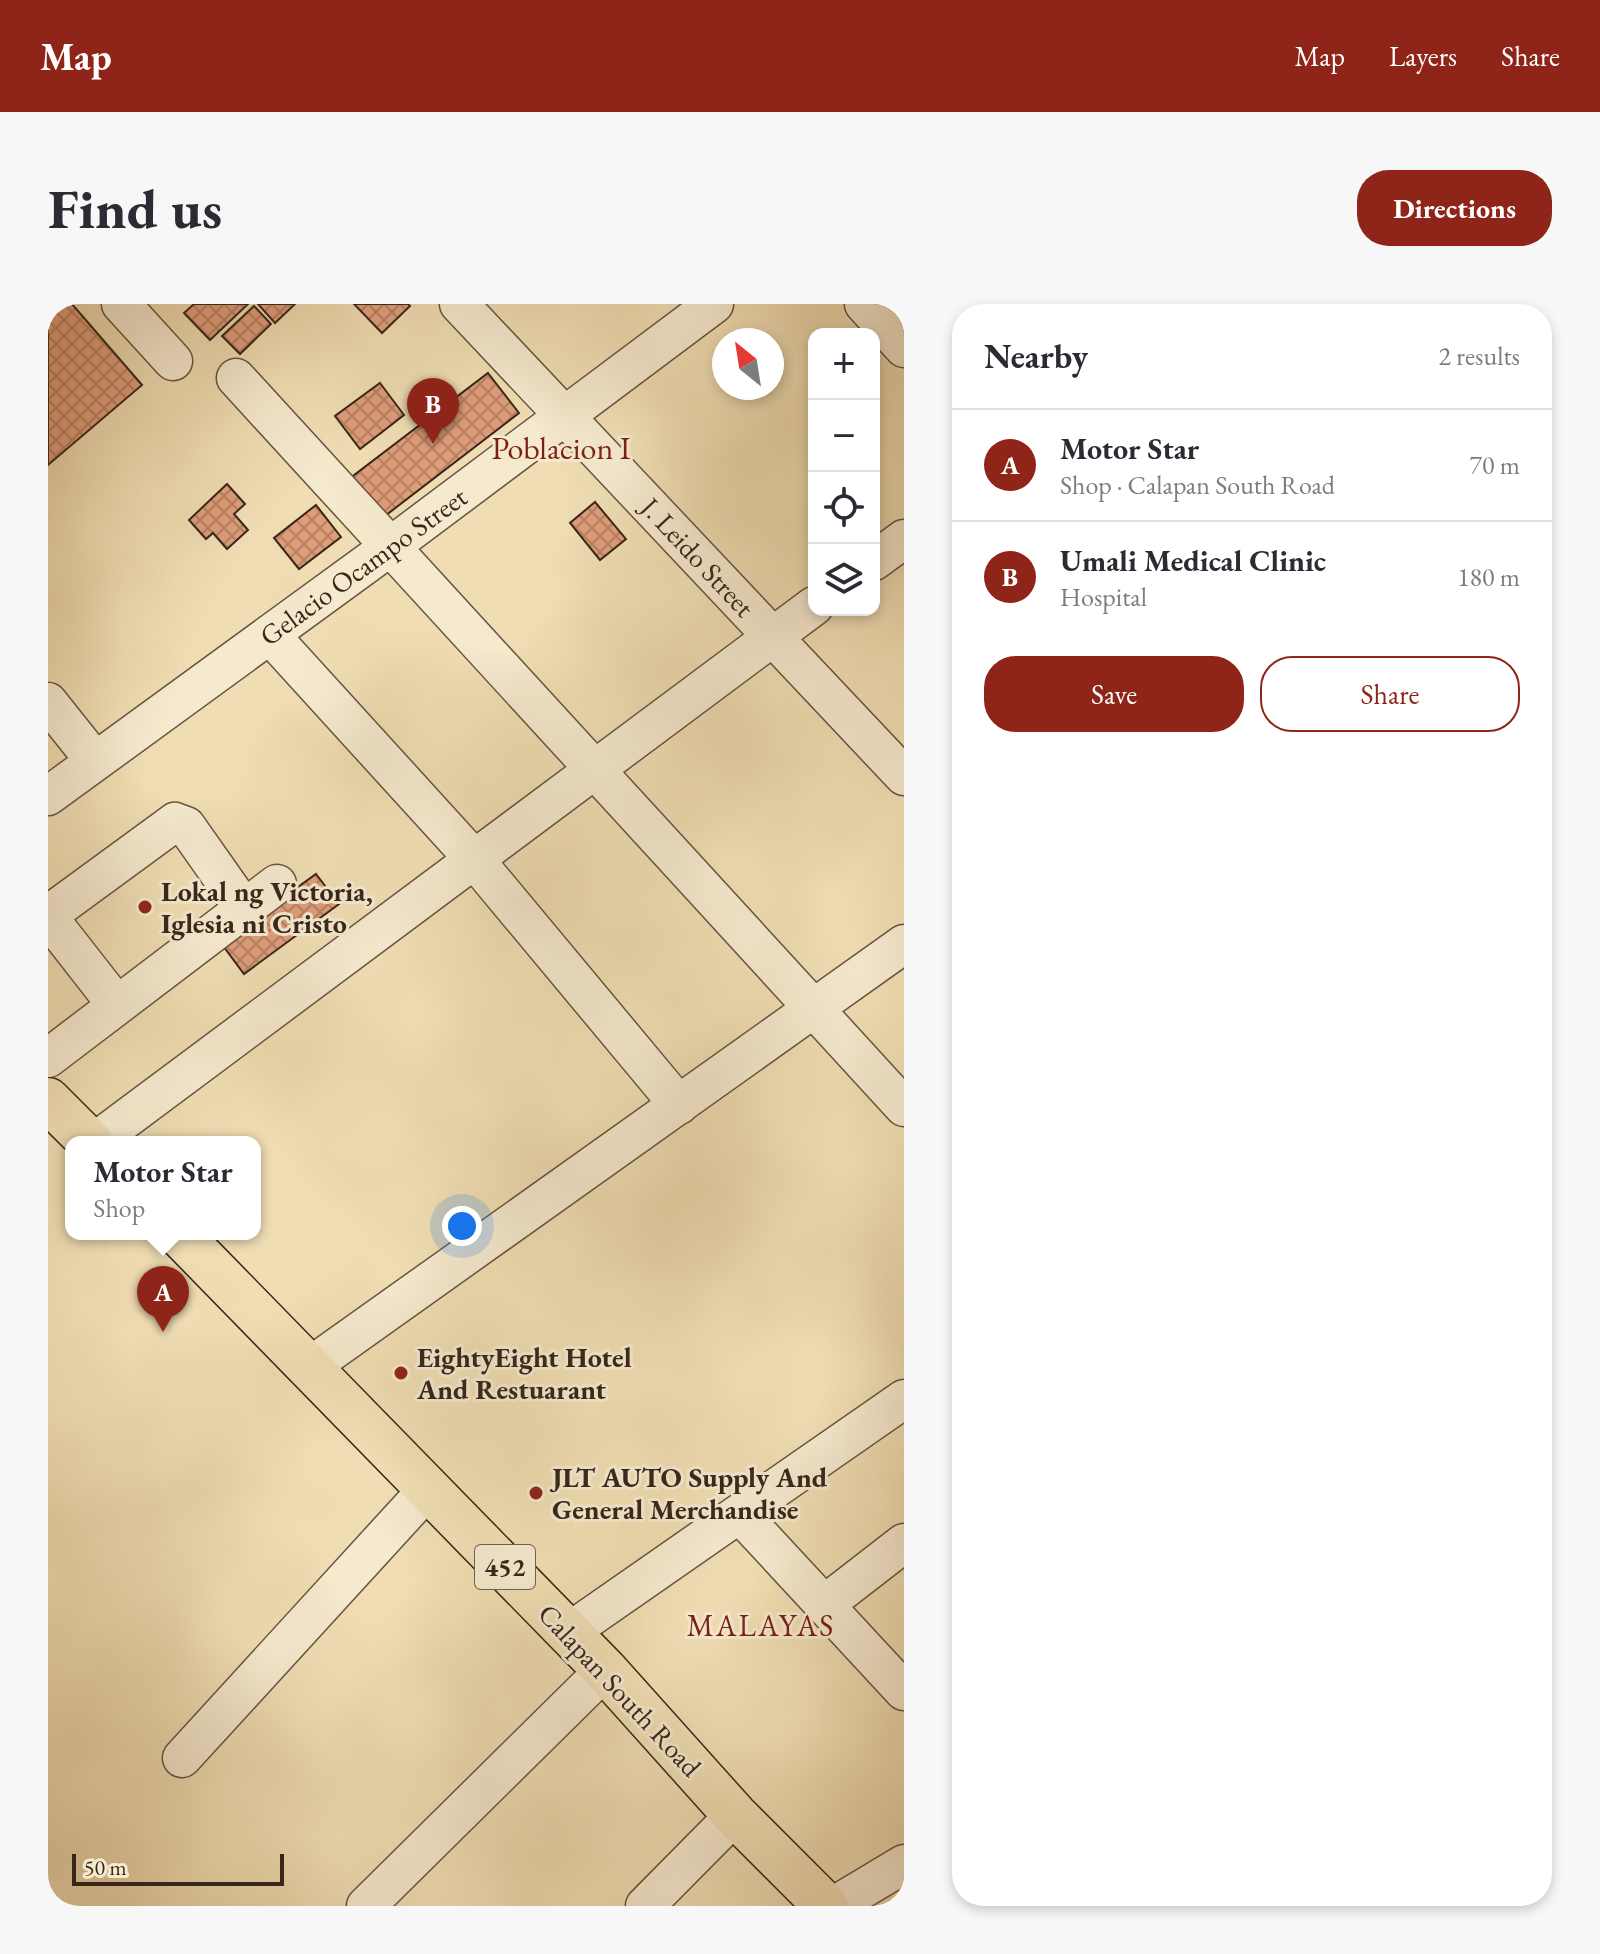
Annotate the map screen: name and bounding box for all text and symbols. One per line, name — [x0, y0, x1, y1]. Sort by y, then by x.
text: Map — [40, 32, 112, 81]
text: Map — [1295, 38, 1345, 74]
text: Layers — [1389, 38, 1457, 74]
text: Share — [1501, 38, 1560, 74]
button: Directions — [1357, 170, 1552, 246]
text: Find us — [48, 172, 222, 245]
north arrow — [712, 328, 784, 400]
map controls — [808, 328, 880, 616]
button: + — [808, 328, 880, 400]
text: Nearby — [984, 334, 1088, 378]
text: 2 results — [1439, 339, 1520, 373]
pin: B — [407, 378, 459, 444]
button: − — [808, 400, 880, 472]
district label: Poblacion Ⅰ — [491, 427, 631, 469]
text: Motor Star — [1060, 429, 1199, 468]
text: A — [1001, 448, 1019, 482]
text: 70 m — [1470, 448, 1520, 482]
text: Shop · Calapan South Road — [1060, 468, 1335, 502]
button: locate — [808, 472, 880, 544]
street label: Gelacio Ocampo Street — [252, 479, 474, 653]
street label: J. Leido Street — [632, 488, 763, 625]
text: Umali Medical Clinic — [1060, 541, 1326, 580]
button: layers — [808, 544, 880, 616]
text: B — [1002, 560, 1018, 594]
text: 180 m — [1457, 560, 1520, 594]
text: Hospital — [1060, 580, 1147, 614]
button: Save — [984, 656, 1244, 732]
button: Share — [1260, 656, 1520, 732]
place label: Lokal ng Victoria, Iglesia ni Cristo — [161, 873, 373, 941]
marker: Lokal ng Victoria, Iglesia ni Cristo — [136, 898, 154, 916]
popup — [65, 1136, 261, 1240]
text: Motor Star — [93, 1152, 233, 1191]
text: Shop — [93, 1191, 145, 1225]
your location — [442, 1206, 482, 1246]
pin: A — [137, 1266, 189, 1332]
place label: EightyEight Hotel And Restuarant — [416, 1339, 632, 1407]
marker: EightyEight Hotel And Restuarant — [392, 1364, 410, 1382]
place label: JLT AUTO Supply And General Merchandise — [549, 1459, 828, 1527]
marker: JLT AUTO Supply And General Merchandise — [527, 1484, 545, 1502]
road number: 452 — [475, 1545, 535, 1589]
street label: Calapan South Road — [531, 1596, 710, 1785]
district label: MALAYAS — [687, 1606, 835, 1645]
scale bar — [72, 1850, 284, 1886]
text: 50 m — [84, 1853, 127, 1882]

